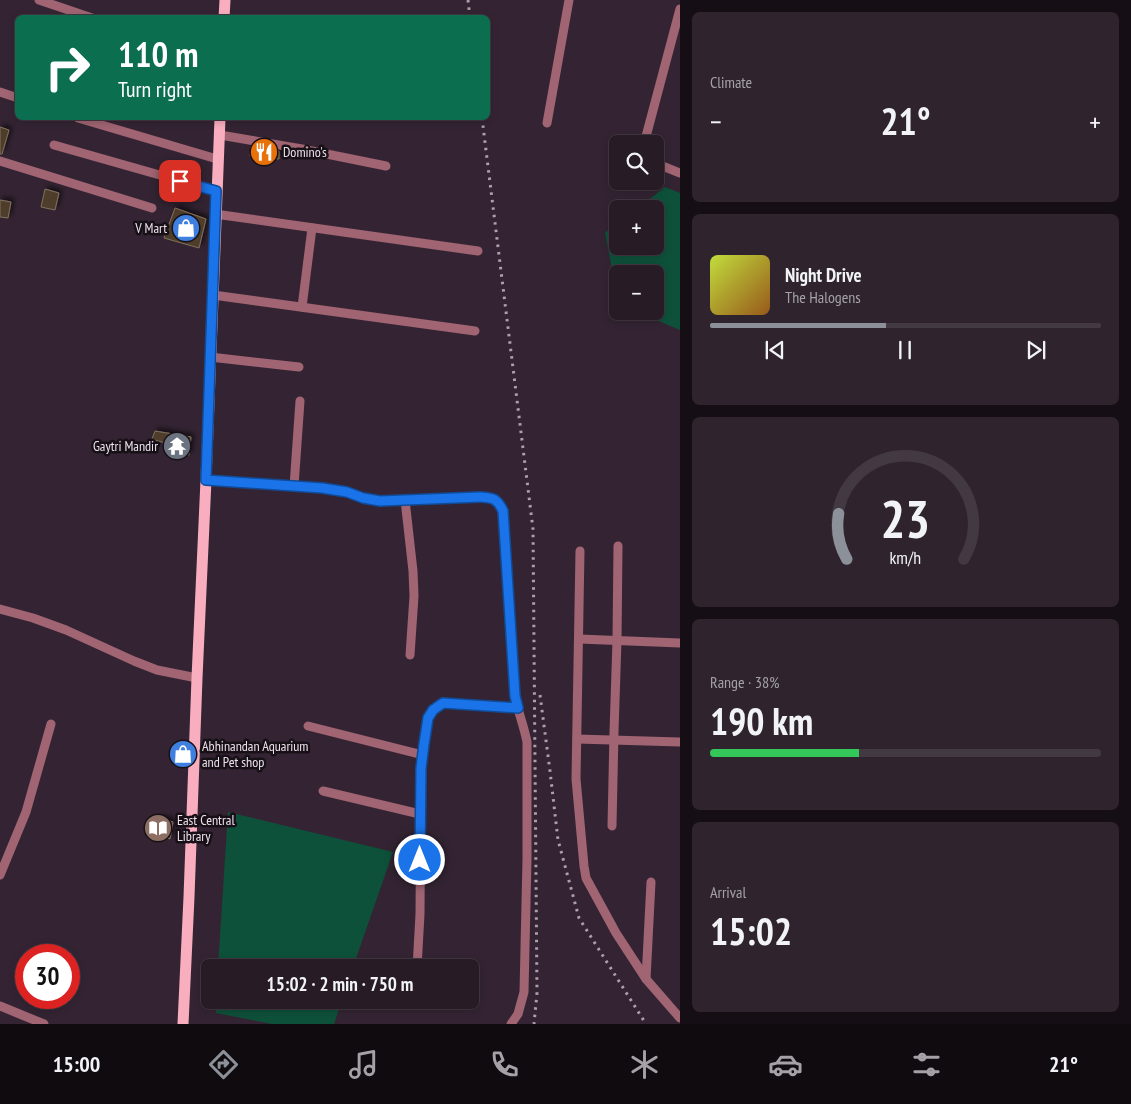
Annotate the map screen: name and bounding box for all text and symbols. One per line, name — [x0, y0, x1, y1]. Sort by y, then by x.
text: 110 m — [118, 31, 199, 77]
icon: right — [35, 35, 100, 100]
text: Climate — [710, 72, 752, 92]
text: Turn right — [118, 75, 192, 103]
text: 21° — [880, 96, 931, 145]
text: − — [710, 103, 722, 140]
text: + — [1089, 103, 1101, 140]
map controls — [609, 135, 664, 320]
button: search — [609, 135, 664, 190]
restaurant icon: Domino's — [249, 137, 279, 167]
place label: Domino's — [283, 143, 327, 161]
pin — [159, 160, 201, 202]
icon: arrive — [166, 167, 194, 195]
button: + — [609, 200, 664, 255]
shop icon: V Mart — [171, 213, 201, 243]
place label: V Mart — [134, 219, 167, 237]
text: Night Drive — [785, 263, 862, 287]
button: − — [609, 265, 664, 320]
text: The Halogens — [785, 287, 861, 307]
icon: previous — [761, 336, 789, 364]
icon: pause — [891, 336, 919, 364]
icon: next — [1022, 336, 1050, 364]
temple icon: Gaytri Mandir — [162, 431, 192, 461]
place label: Gaytri Mandir — [93, 437, 158, 455]
text: 23 — [881, 485, 930, 552]
text: km/h — [890, 546, 921, 569]
text: Range · 38% — [710, 672, 779, 692]
text: 190 km — [710, 696, 813, 745]
place label: Abhinandan Aquarium and Pet shop — [202, 737, 308, 771]
shop icon: Abhinandan Aquarium and Pet shop — [168, 739, 198, 769]
place label: East Central Library — [177, 811, 235, 845]
library icon: East Central Library — [143, 813, 173, 843]
position arrow — [393, 833, 445, 885]
text: Arrival — [710, 882, 746, 902]
text: 15:02 — [710, 906, 792, 955]
speed limit sign: 30 — [15, 944, 80, 1009]
text: 15:02 · 2 min · 750 m — [267, 972, 413, 996]
icon: directions — [206, 1047, 241, 1082]
icon: music — [346, 1047, 381, 1082]
icon: phone — [487, 1047, 522, 1082]
icon: climate — [627, 1047, 662, 1082]
icon: car — [768, 1047, 803, 1082]
icon: filters — [909, 1047, 944, 1082]
text: 15:00 — [53, 1050, 100, 1078]
text: 21° — [1049, 1050, 1078, 1078]

